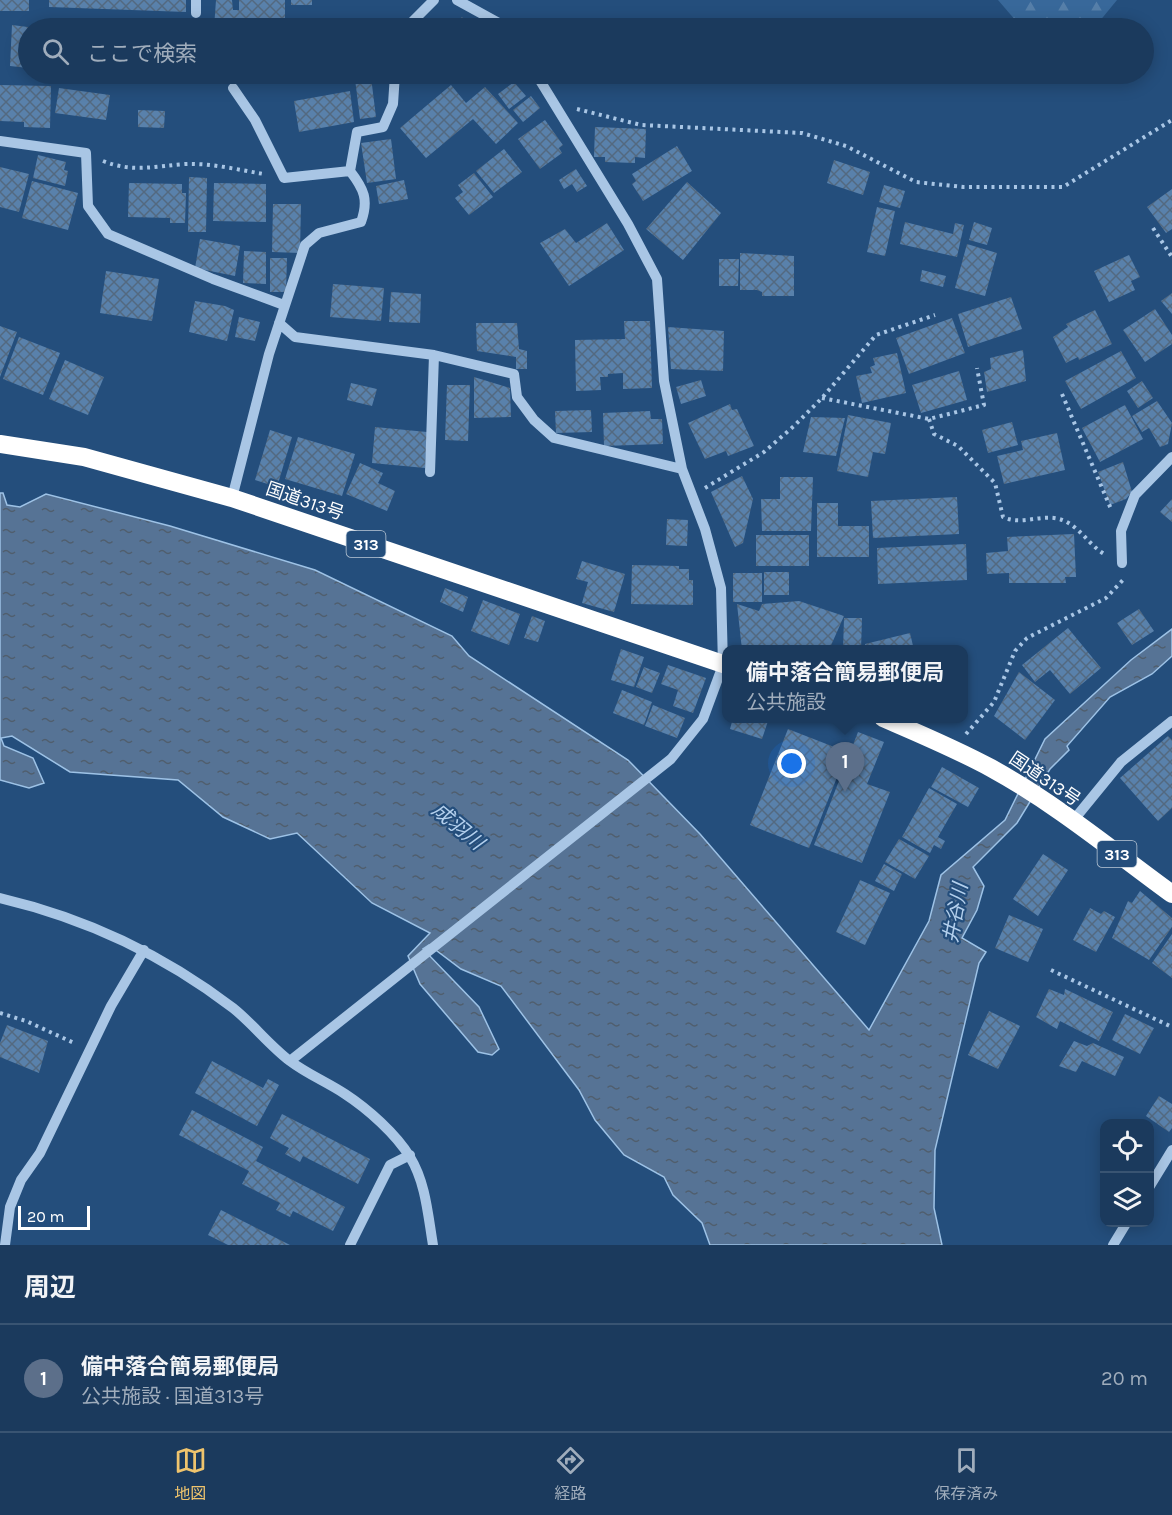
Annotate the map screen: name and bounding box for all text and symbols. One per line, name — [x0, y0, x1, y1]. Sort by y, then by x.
search box — [18, 18, 1154, 84]
icon: search — [39, 35, 72, 68]
text: ここで検索 — [87, 41, 197, 67]
street label: 国道313号 — [263, 477, 347, 525]
road number: 313 — [346, 531, 386, 557]
popup — [722, 645, 968, 723]
text: 備中落合簡易郵便局 — [746, 660, 944, 686]
text: 公共施設 — [746, 691, 826, 714]
pin: 1 — [826, 742, 864, 792]
street label: 国道313号 — [1005, 747, 1085, 811]
your location — [777, 749, 806, 778]
water label: 成羽川 — [427, 798, 490, 856]
road number: 313 — [1098, 841, 1136, 867]
water label: 井谷川 — [939, 880, 972, 945]
map controls — [1100, 1119, 1154, 1227]
button: locate — [1100, 1119, 1154, 1173]
button: layers — [1100, 1173, 1154, 1227]
scale bar — [18, 1203, 90, 1230]
text: 20 m — [27, 1207, 65, 1226]
text: 周辺 — [24, 1272, 76, 1303]
text: 備中落合簡易郵便局 — [81, 1354, 279, 1380]
text: 1 — [40, 1367, 47, 1390]
text: 20 m — [1101, 1367, 1148, 1390]
text: 公共施設 · 国道313号 — [81, 1385, 264, 1408]
tab: 地図 — [174, 1444, 207, 1504]
tab: 経路 — [554, 1444, 587, 1504]
tab: 保存済み — [934, 1444, 998, 1504]

